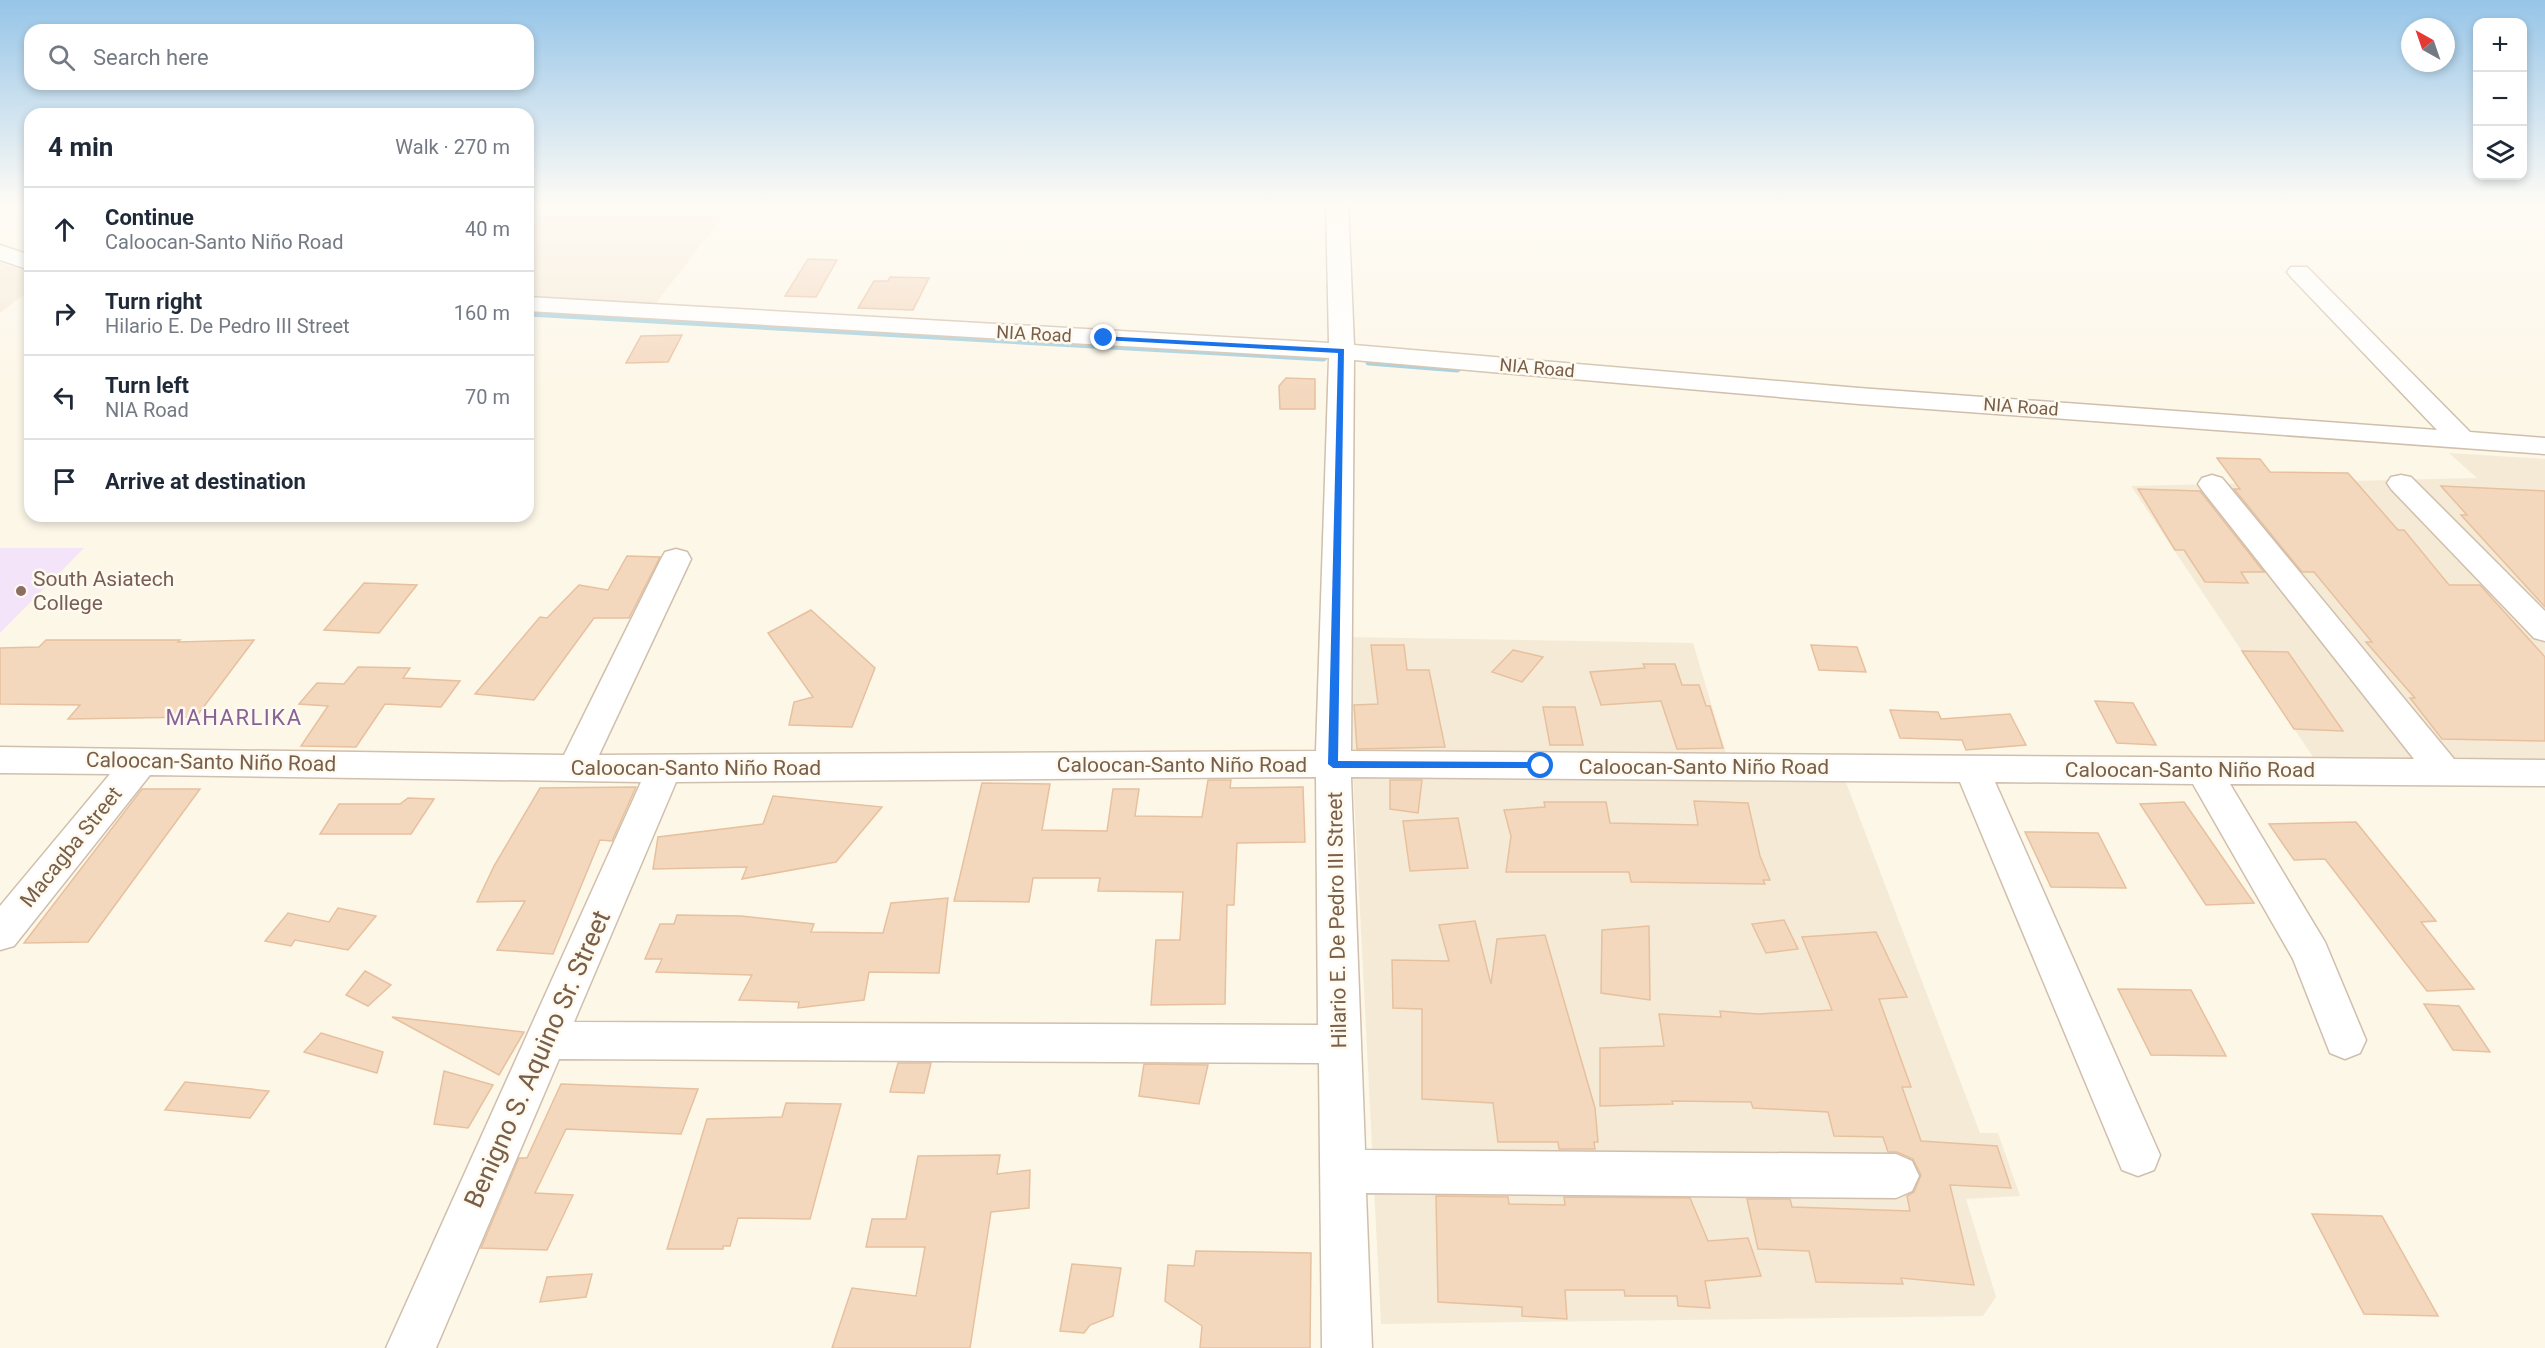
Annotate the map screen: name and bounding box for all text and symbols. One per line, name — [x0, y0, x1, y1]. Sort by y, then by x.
north arrow — [2401, 18, 2455, 72]
map controls — [2473, 18, 2527, 180]
button: + — [2473, 18, 2527, 72]
search box — [24, 24, 534, 90]
icon: search — [45, 41, 78, 74]
text: Search here — [93, 45, 209, 70]
button: − — [2473, 72, 2527, 126]
button: layers — [2473, 126, 2527, 180]
text: 4 min — [48, 132, 113, 162]
text: Walk · 270 m — [395, 135, 510, 159]
text: Continue — [105, 205, 194, 230]
icon: ahead — [48, 213, 81, 246]
text: 40 m — [465, 217, 510, 241]
text: Caloocan-Santo Niño Road — [105, 230, 343, 254]
text: Turn right — [105, 289, 202, 314]
icon: right — [48, 297, 81, 330]
text: 160 m — [454, 301, 510, 325]
text: Hilario E. De Pedro III Street — [105, 314, 350, 338]
street label: NIA Road — [996, 321, 1072, 346]
route end — [1090, 324, 1116, 350]
street label: NIA Road — [1499, 354, 1576, 381]
text: Turn left — [105, 373, 189, 398]
icon: left — [48, 381, 81, 414]
text: 70 m — [465, 385, 510, 409]
street label: NIA Road — [1983, 393, 2059, 420]
text: NIA Road — [105, 398, 189, 422]
icon: arrive — [48, 465, 81, 498]
text: Arrive at destination — [105, 469, 306, 494]
place label: South Asiatech College — [33, 567, 174, 615]
marker: South Asiatech College — [14, 584, 28, 598]
district label: MAHARLIKA — [165, 705, 303, 730]
street label: Caloocan-Santo Niño Road — [86, 748, 336, 776]
route start — [1527, 752, 1553, 778]
street label: Caloocan-Santo Niño Road — [1057, 753, 1307, 777]
street label: Caloocan-Santo Niño Road — [1579, 755, 1829, 779]
street label: Caloocan-Santo Niño Road — [571, 756, 821, 780]
street label: Caloocan-Santo Niño Road — [2065, 758, 2315, 782]
street label: Macagba Street — [15, 782, 127, 912]
street label: Hilario E. De Pedro III Street — [1323, 791, 1351, 1049]
street label: Benigno S. Aquino Sr. Street — [458, 906, 616, 1212]

